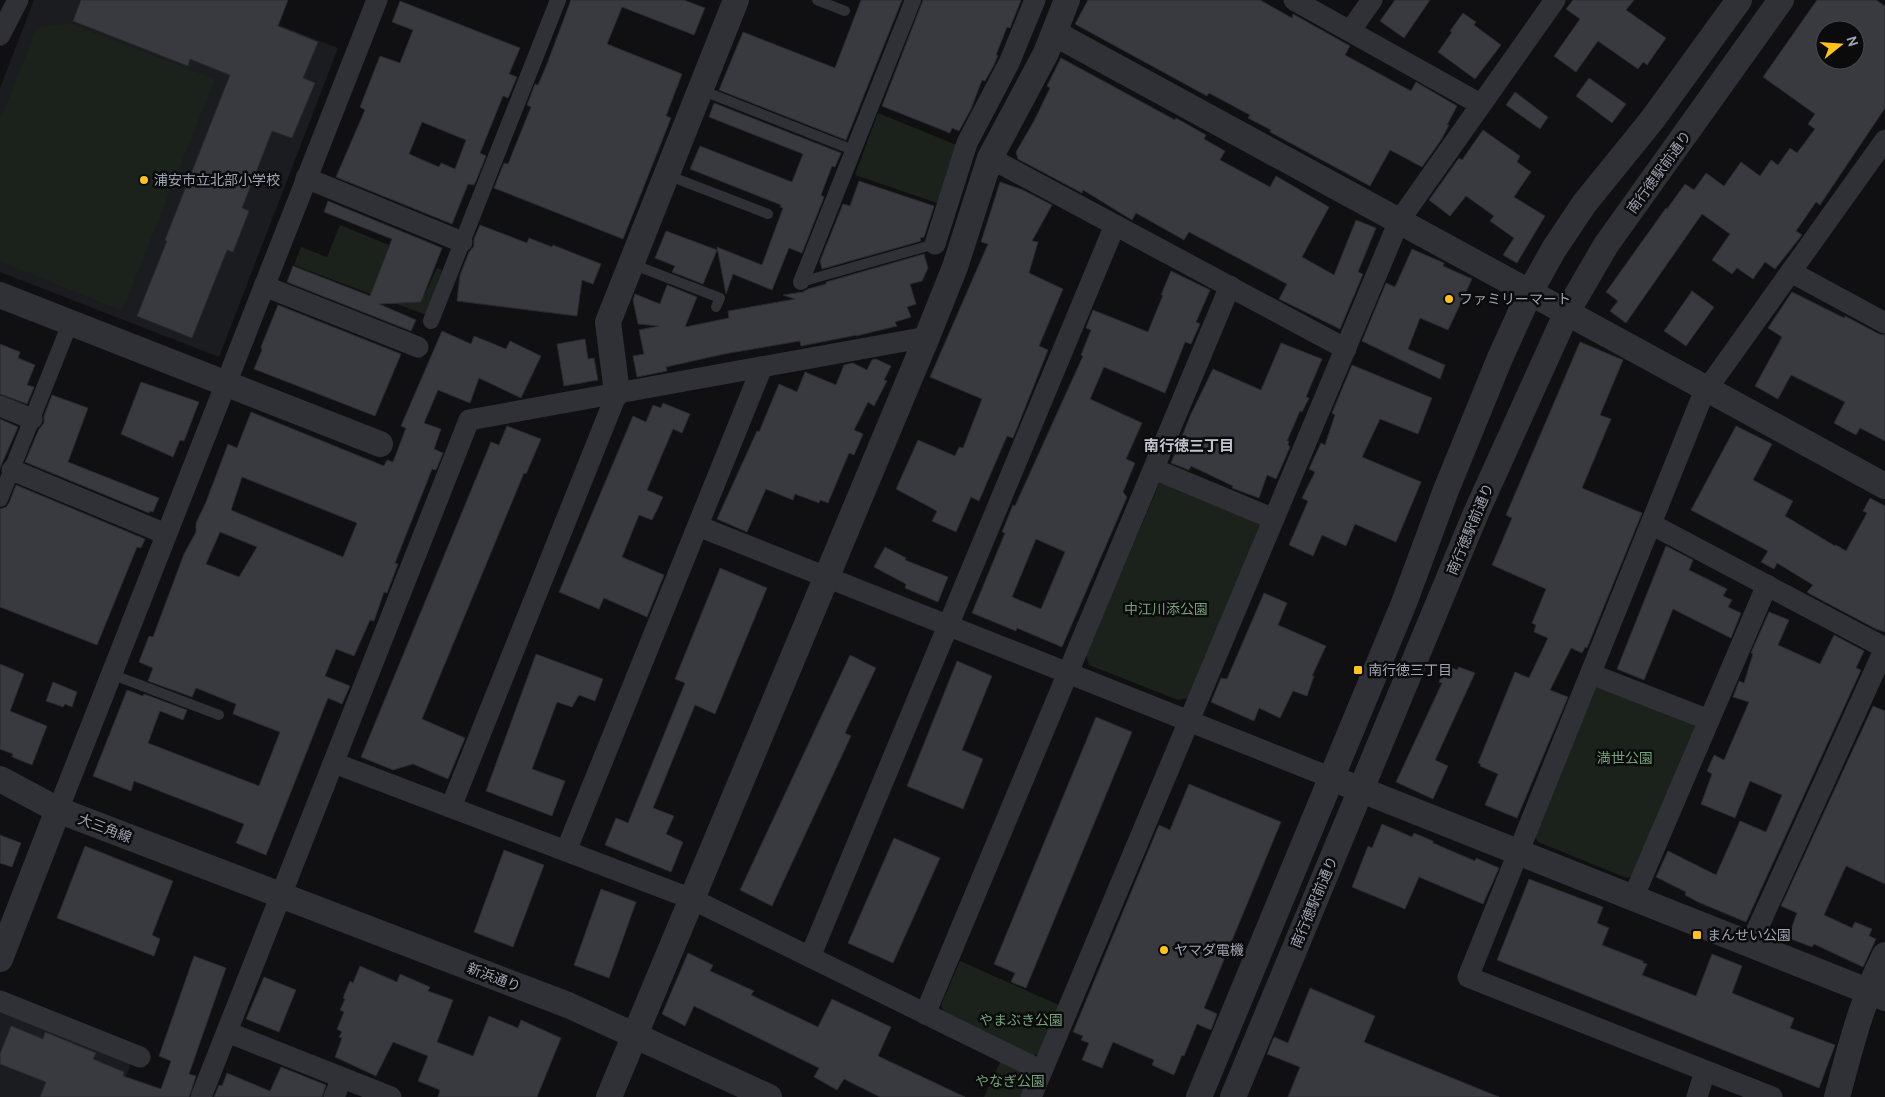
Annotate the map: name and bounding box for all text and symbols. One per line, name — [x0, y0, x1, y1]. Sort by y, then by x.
north arrow — [1815, 20, 1865, 70]
text: N — [1842, 34, 1862, 49]
street label: 南行徳駅前通り — [1623, 127, 1695, 217]
place label: 浦安市立北部小学校 — [154, 171, 280, 189]
marker: 浦安市立北部小学校 — [138, 174, 150, 186]
place label: ファミリーマート — [1459, 290, 1571, 308]
marker: ファミリーマート — [1443, 293, 1455, 305]
district label: 南行徳三丁目 — [1144, 437, 1234, 455]
street label: 南行徳駅前通り — [1443, 480, 1497, 578]
park label: 中江川添公園 — [1124, 600, 1208, 618]
place label: 南行徳三丁目 — [1368, 661, 1452, 679]
marker: 南行徳三丁目 — [1352, 664, 1364, 676]
park label: 満世公園 — [1597, 749, 1653, 767]
street label: 大三角線 — [76, 810, 134, 846]
street label: 南行徳駅前通り — [1287, 853, 1341, 951]
place label: まんせい公園 — [1707, 926, 1791, 944]
marker: まんせい公園 — [1691, 929, 1703, 941]
place label: ヤマダ電機 — [1174, 941, 1244, 959]
marker: ヤマダ電機 — [1158, 944, 1170, 956]
street label: 新浜通り — [465, 959, 523, 995]
park label: やまぶき公園 — [979, 1011, 1063, 1029]
park label: やなぎ公園 — [975, 1072, 1045, 1090]

